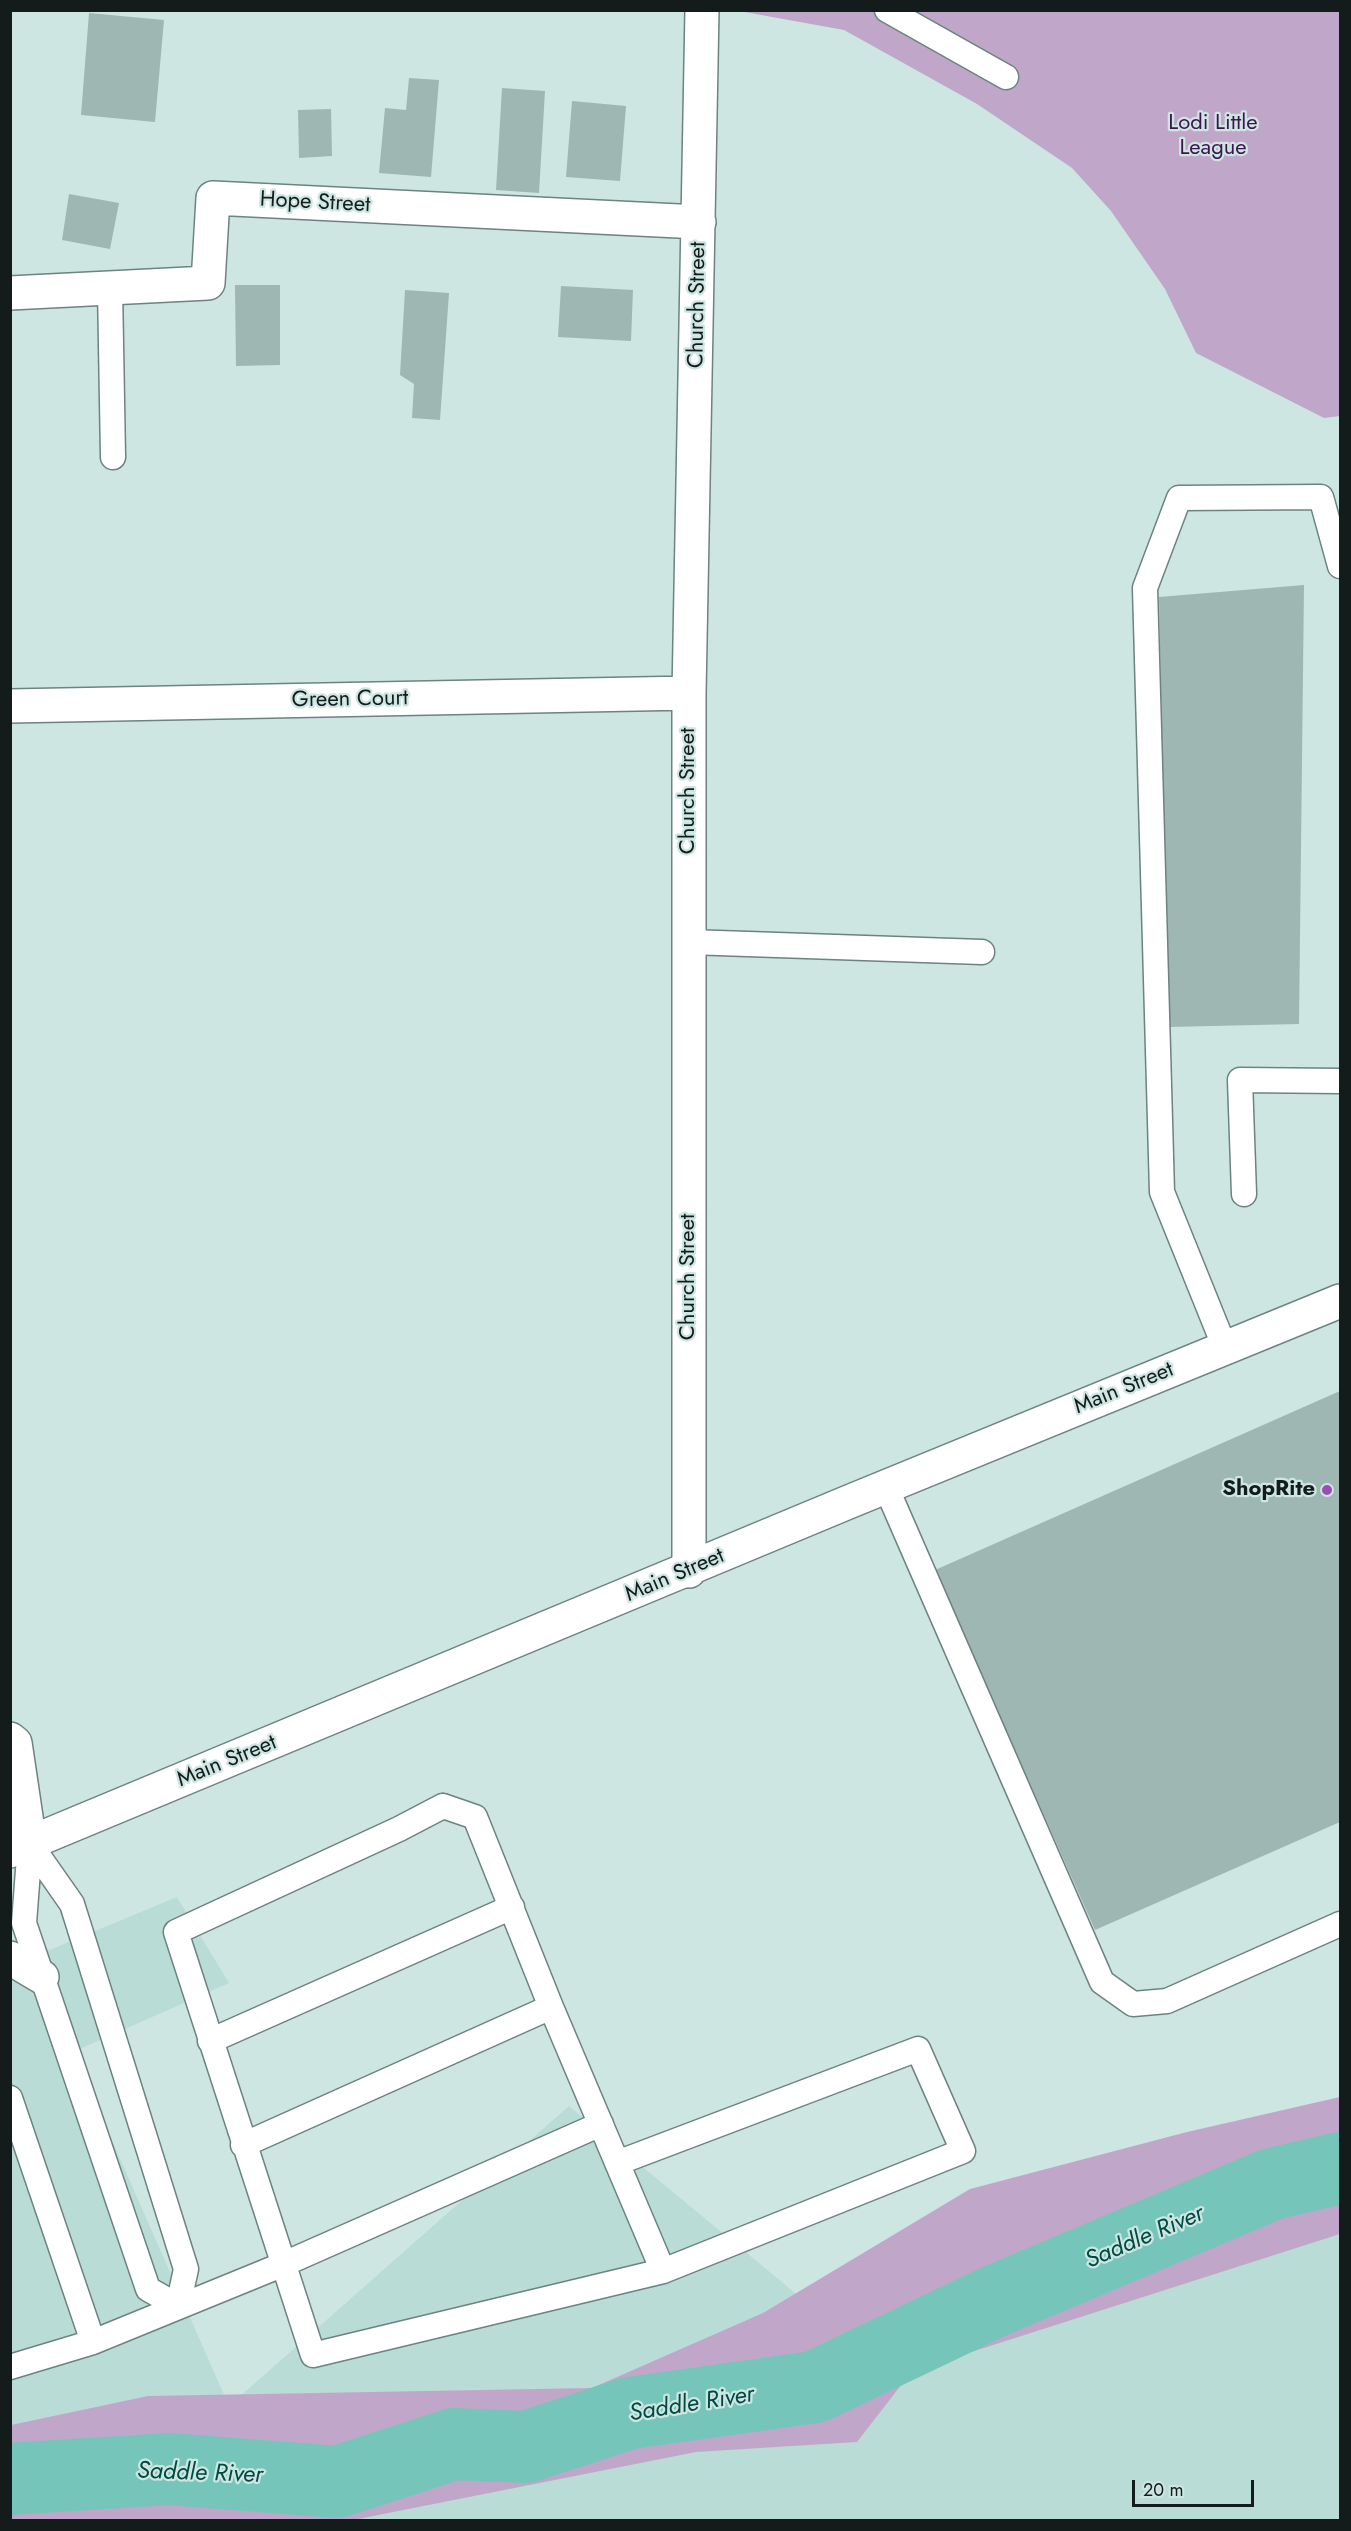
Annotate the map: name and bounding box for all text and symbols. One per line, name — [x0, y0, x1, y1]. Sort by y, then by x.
park label: Lodi Little League — [1168, 111, 1258, 162]
street label: Hope Street — [259, 187, 371, 219]
street label: Church Street — [684, 242, 712, 368]
street label: Green Court — [292, 686, 408, 714]
street label: Church Street — [676, 728, 702, 854]
street label: Church Street — [676, 1214, 702, 1340]
street label: Main Street — [1070, 1357, 1178, 1421]
place label: ShopRite — [1222, 1477, 1315, 1503]
marker: ShopRite — [1320, 1483, 1334, 1497]
street label: Main Street — [622, 1543, 728, 1609]
street label: Main Street — [173, 1730, 281, 1794]
water label: Saddle River — [1081, 2200, 1209, 2276]
water label: Saddle River — [627, 2381, 757, 2429]
water label: Saddle River — [136, 2457, 264, 2491]
scale bar — [1135, 2468, 1256, 2506]
text: 20 m — [1143, 2477, 1183, 2503]

